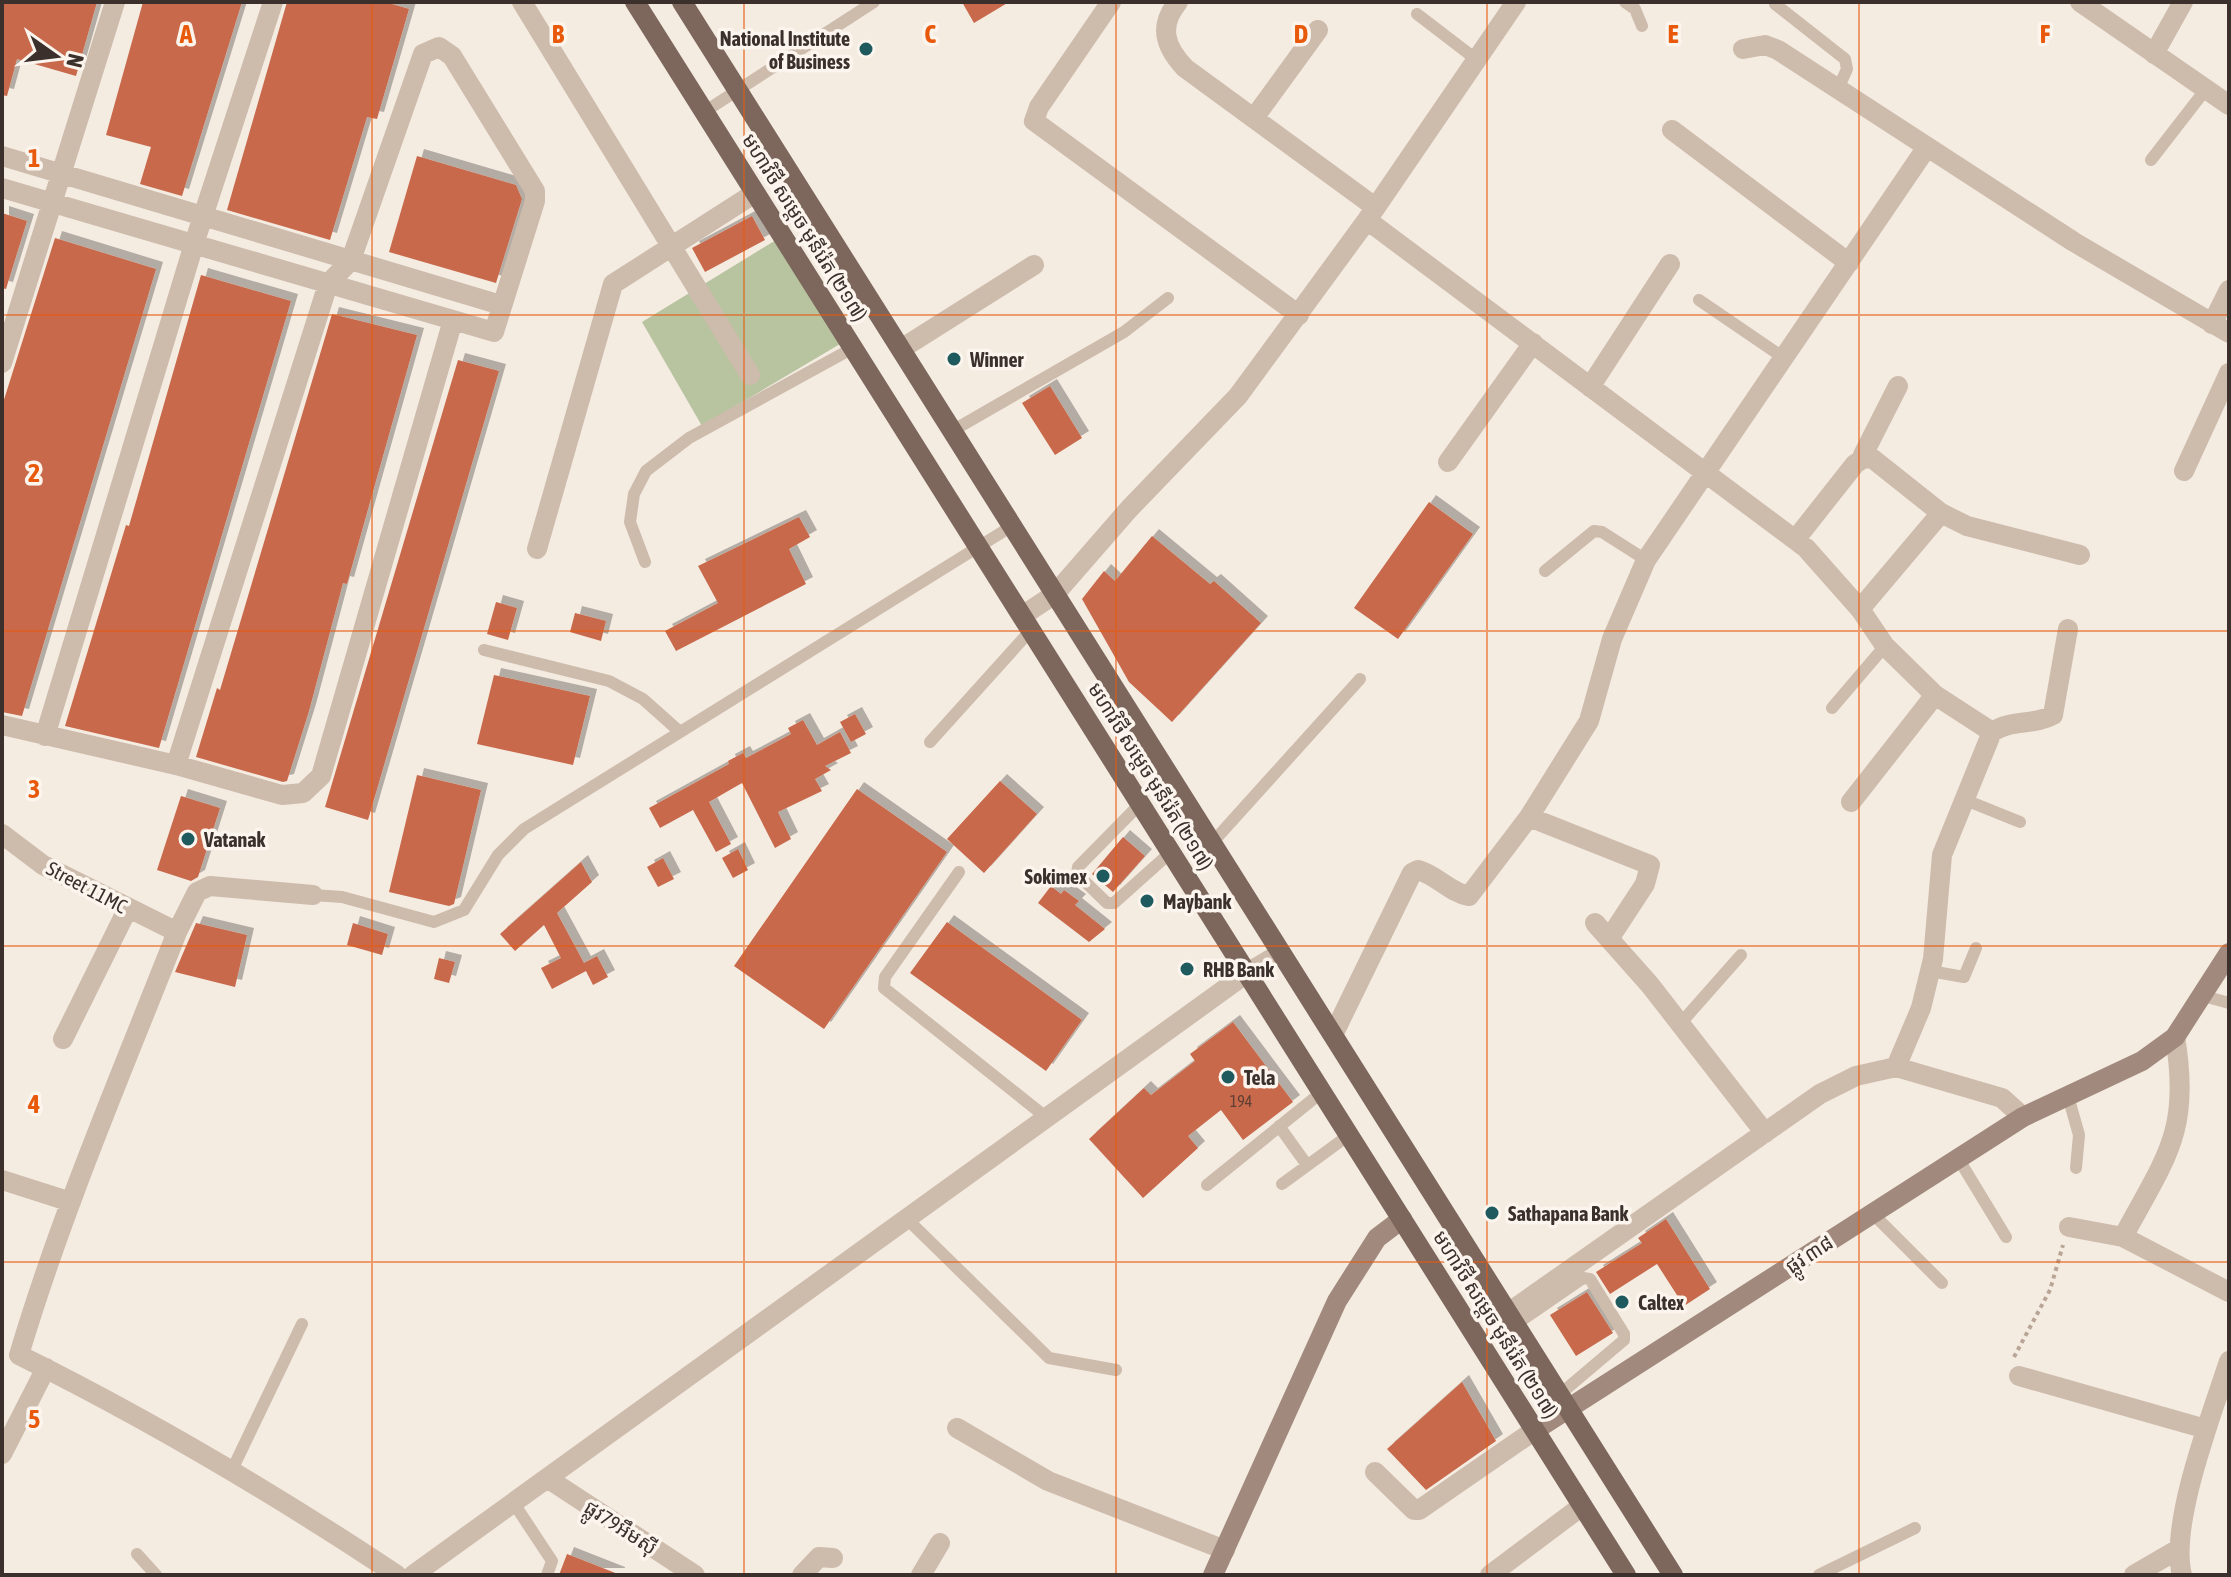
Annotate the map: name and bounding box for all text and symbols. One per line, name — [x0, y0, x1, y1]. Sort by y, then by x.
north arrow — [16, 16, 96, 96]
text: A — [179, 19, 193, 49]
text: B — [552, 19, 565, 49]
text: C — [924, 19, 936, 49]
text: D — [1294, 19, 1308, 49]
text: E — [1667, 19, 1679, 49]
text: F — [2040, 19, 2051, 49]
place label: National Institute of Business — [720, 27, 850, 73]
marker: National Institute of Business — [857, 40, 875, 58]
text: N — [61, 51, 90, 70]
street label: មហាវិថី សម្តេច មុនីរ៉េត (២១៧) — [736, 129, 873, 326]
text: 1 — [28, 143, 40, 173]
place label: Winner — [969, 348, 1025, 371]
marker: Winner — [945, 350, 963, 368]
text: 2 — [28, 458, 40, 488]
street label: មហាវិថី សម្តេច មុនីរ៉េត (២១៧) — [1082, 678, 1219, 875]
text: 3 — [28, 774, 40, 804]
place label: Vatanak — [203, 828, 266, 851]
marker: Vatanak — [179, 830, 197, 848]
street label: Street 11MC — [43, 856, 131, 918]
place label: Sokimex — [1025, 865, 1087, 888]
marker: Sokimex — [1094, 867, 1112, 885]
place label: Maybank — [1163, 890, 1231, 913]
marker: Maybank — [1138, 892, 1156, 910]
place label: RHB Bank — [1203, 958, 1274, 981]
marker: RHB Bank — [1178, 960, 1196, 978]
place label: Tela — [1244, 1066, 1275, 1089]
marker: Tela — [1219, 1068, 1237, 1086]
text: 4 — [27, 1089, 40, 1119]
house number: 194 — [1230, 1092, 1252, 1110]
place label: Sathapana Bank — [1508, 1202, 1628, 1225]
marker: Sathapana Bank — [1483, 1204, 1501, 1222]
street label: មហាវិថី សម្តេច មុនីរ៉េត (២១៧) — [1427, 1226, 1564, 1423]
street label: ផ្លូវ ៣៨ — [1781, 1230, 1841, 1284]
place label: Caltex — [1638, 1291, 1684, 1314]
marker: Caltex — [1613, 1293, 1631, 1311]
text: 5 — [28, 1404, 40, 1434]
street label: ផ្លូវ79អឹមស៊ី — [576, 1495, 662, 1566]

